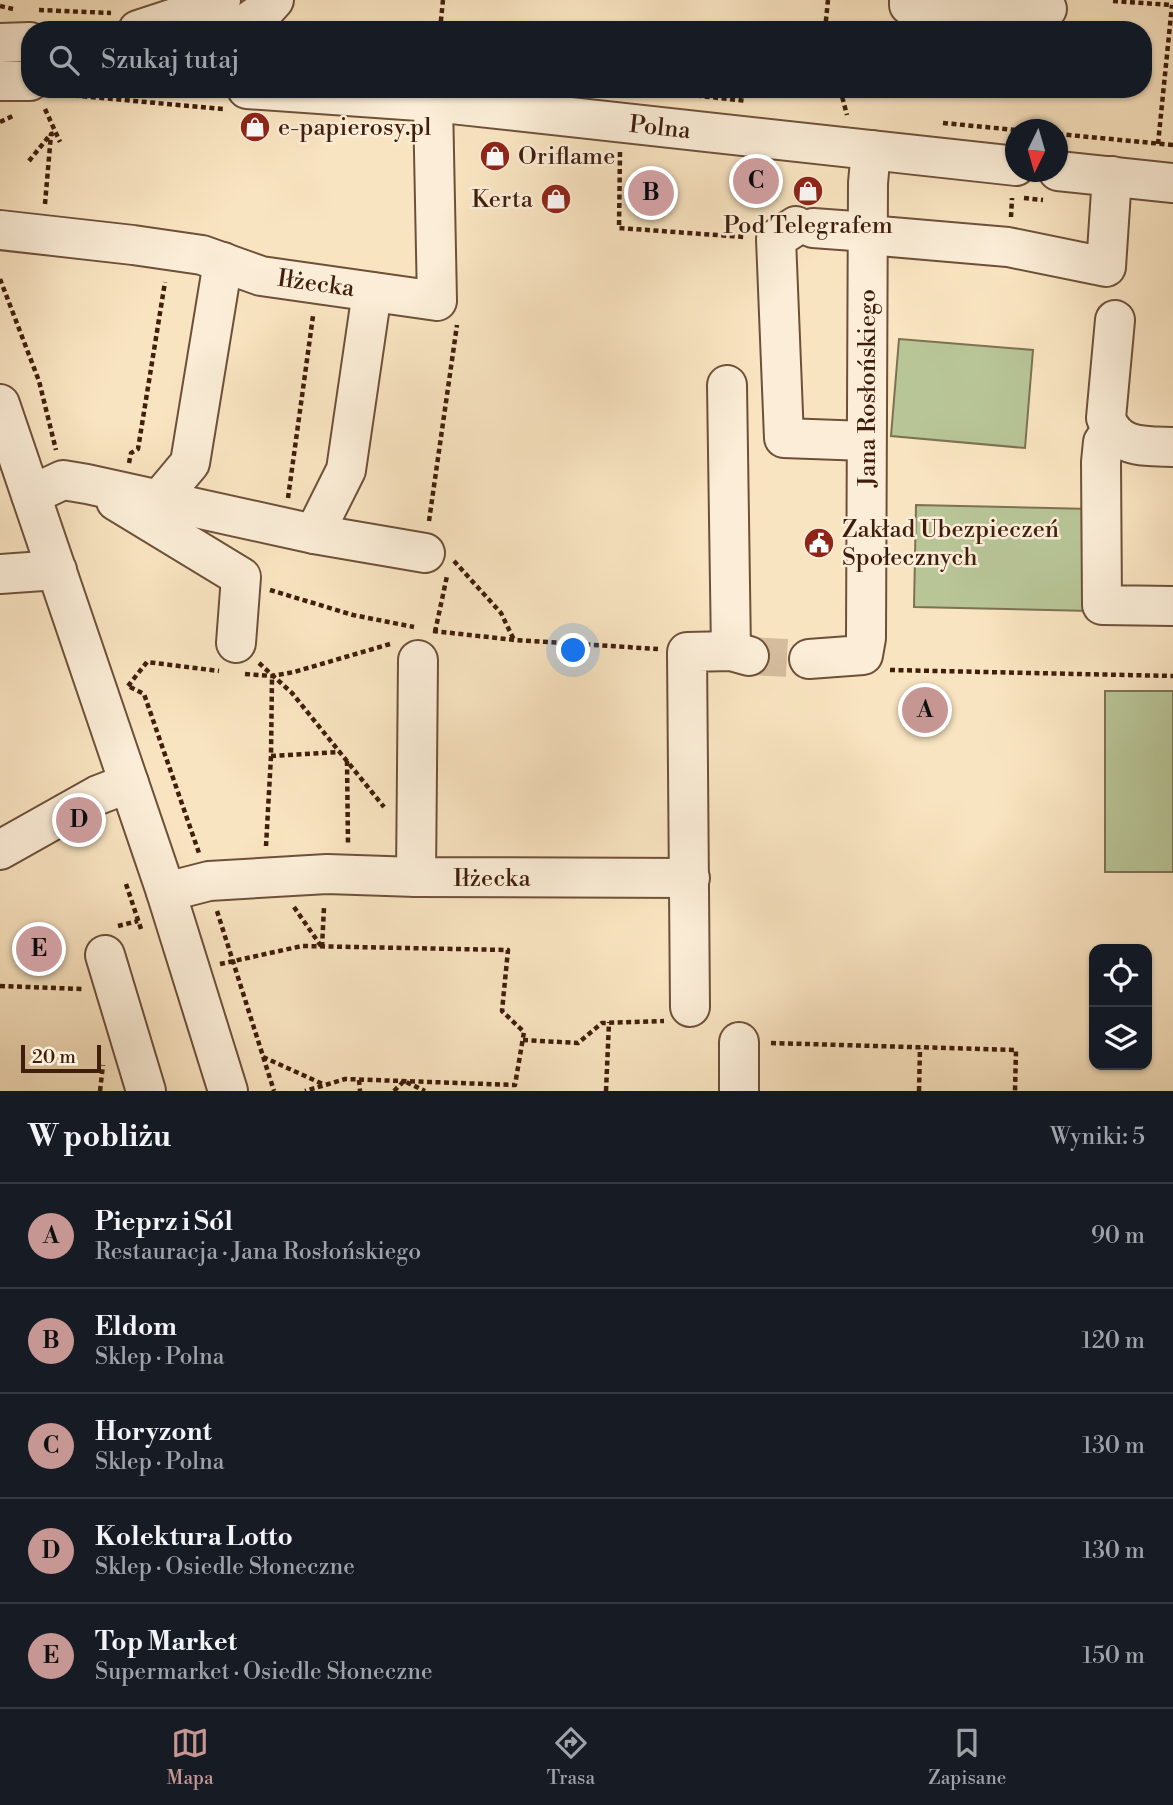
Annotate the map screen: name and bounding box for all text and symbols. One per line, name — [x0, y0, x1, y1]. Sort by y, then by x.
search box — [21, 21, 1152, 98]
icon: search — [45, 41, 83, 79]
text: Szukaj tutaj — [101, 44, 240, 76]
shop icon: e-papierosy.pl — [238, 110, 272, 144]
street label: Polna — [628, 110, 693, 146]
place label: e-papierosy.pl — [278, 113, 431, 143]
north arrow — [1005, 119, 1068, 182]
shop icon: Oriflame — [478, 139, 512, 173]
place label: Oriflame — [518, 142, 615, 172]
pin: C — [733, 155, 779, 207]
pin: B — [628, 167, 674, 219]
shop icon: Pod Telegrafem — [791, 174, 825, 208]
shop icon: Kerta — [539, 182, 573, 216]
place label: Kerta — [471, 185, 534, 215]
place label: Pod Telegrafem — [723, 211, 893, 241]
street label: Iłżecka — [275, 264, 357, 304]
street label: Jana Rosłońskiego — [853, 289, 883, 488]
place label: Zakład Ubezpieczeń Społecznych — [842, 515, 1059, 573]
public building icon: Zakład Ubezpieczeń Społecznych — [802, 526, 836, 560]
your location — [556, 633, 590, 667]
pin: A — [902, 684, 948, 736]
pin: D — [56, 794, 102, 846]
street label: Iłżecka — [453, 864, 532, 894]
pin: E — [16, 923, 62, 975]
map controls — [1089, 944, 1152, 1070]
button: locate — [1089, 944, 1152, 1007]
button: layers — [1089, 1007, 1152, 1070]
scale bar — [21, 1042, 102, 1074]
text: 20 m — [32, 1045, 76, 1069]
text: W pobliżu — [28, 1118, 171, 1156]
text: Wyniki: 5 — [1050, 1123, 1145, 1151]
text: Pieprz i Sól — [95, 1206, 233, 1238]
text: A — [43, 1222, 59, 1250]
text: 90 m — [1091, 1222, 1145, 1250]
text: Restauracja · Jana Rosłońskiego — [95, 1238, 421, 1266]
text: Eldom — [95, 1311, 177, 1343]
text: B — [42, 1327, 60, 1355]
text: 120 m — [1081, 1327, 1145, 1355]
text: Sklep · Polna — [95, 1343, 224, 1371]
text: Horyzont — [95, 1416, 212, 1448]
text: C — [43, 1432, 59, 1460]
text: 130 m — [1082, 1432, 1145, 1460]
text: Sklep · Polna — [95, 1448, 224, 1476]
text: Kolektura Lotto — [95, 1521, 293, 1553]
text: D — [42, 1537, 60, 1565]
text: 130 m — [1082, 1537, 1145, 1565]
text: Sklep · Osiedle Słoneczne — [95, 1553, 355, 1581]
text: Top Market — [95, 1626, 237, 1658]
text: E — [43, 1642, 59, 1670]
text: 150 m — [1082, 1642, 1145, 1670]
text: Supermarket · Osiedle Słoneczne — [95, 1658, 433, 1686]
tab: Mapa — [167, 1724, 214, 1790]
tab: Trasa — [547, 1724, 595, 1790]
tab: Zapisane — [928, 1724, 1006, 1790]

